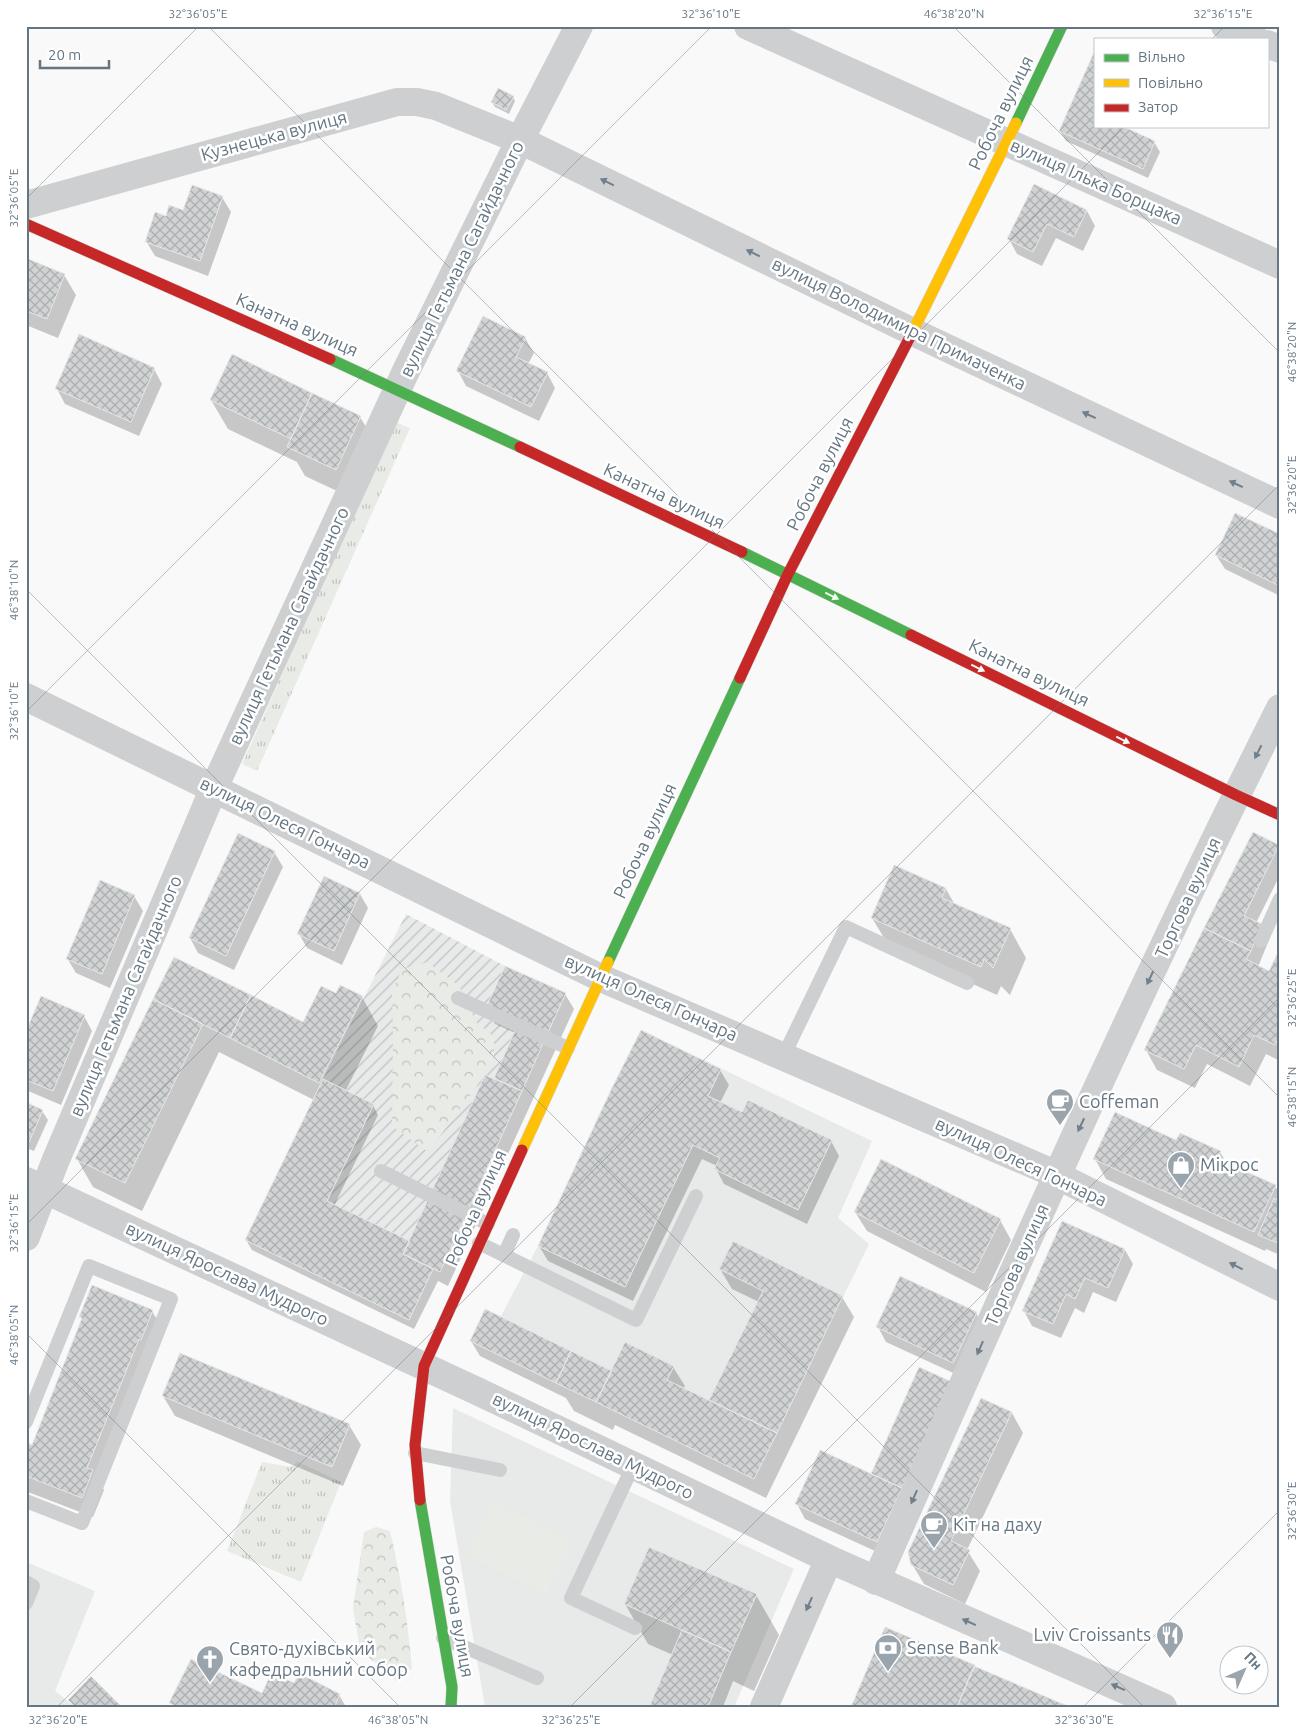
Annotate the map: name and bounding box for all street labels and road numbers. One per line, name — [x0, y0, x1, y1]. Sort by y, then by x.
street label: Робоча вулиця — [964, 52, 1036, 173]
street label: Кузнецька вулиця — [199, 106, 349, 164]
street label: вулиця Ілька Борщака — [1008, 134, 1185, 228]
street label: вулиця Гетьмана Сагайдачного — [395, 137, 527, 380]
street label: вулиця Володимира Примаченка — [769, 253, 1030, 393]
street label: Канатна вулиця — [233, 288, 362, 360]
street label: Робоча вулиця — [782, 413, 856, 534]
street label: Канатна вулиця — [601, 458, 728, 532]
street label: вулиця Гетьмана Сагайдачного — [224, 504, 352, 748]
street label: Канатна вулиця — [966, 634, 1093, 710]
street label: вулиця Олеся Гончара — [197, 772, 374, 872]
street label: Робоча вулиця — [609, 780, 679, 901]
street label: Торгова вулиця — [1150, 834, 1224, 961]
street label: вулиця Гетьмана Сагайдачного — [65, 872, 185, 1119]
street label: вулиця Олеся Гончара — [562, 950, 741, 1044]
street label: вулиця Олеся Гончара — [933, 1113, 1110, 1210]
street label: Робоча вулиця — [441, 1147, 510, 1269]
street label: Торгова вулиця — [980, 1201, 1052, 1328]
street label: вулиця Ярослава Мудрого — [123, 1217, 332, 1329]
street label: вулиця Ярослава Мудрого — [490, 1388, 697, 1503]
street label: Робоча вулиця — [437, 1553, 479, 1679]

